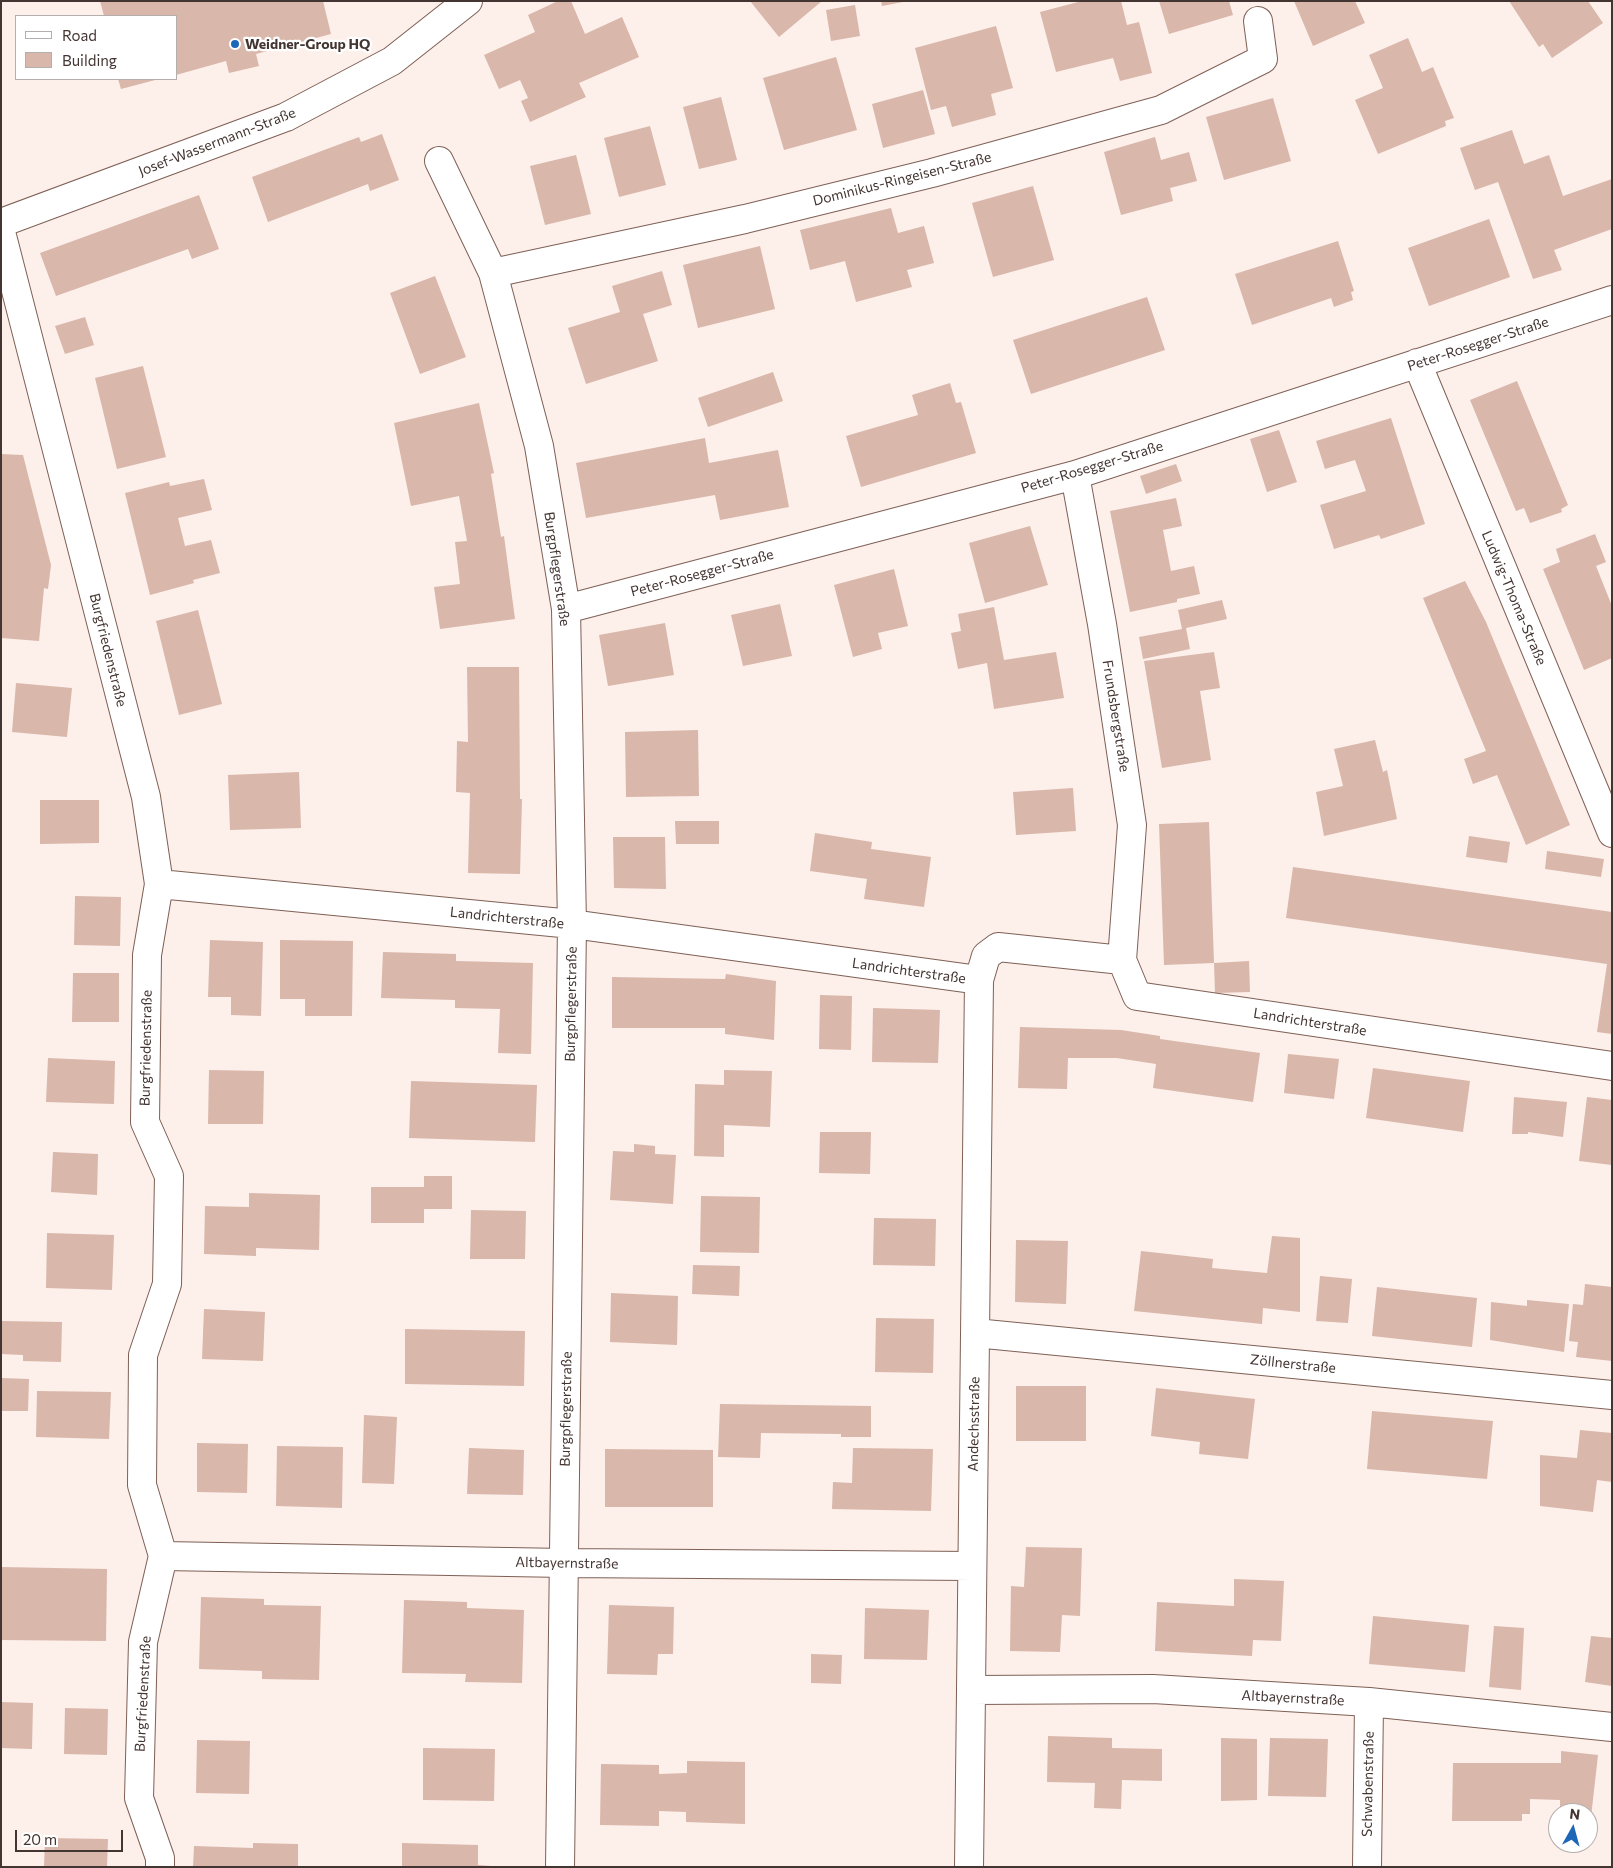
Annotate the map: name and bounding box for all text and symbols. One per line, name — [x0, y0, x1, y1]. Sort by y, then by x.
legend — [15, 15, 178, 80]
text: Road — [62, 26, 97, 44]
place label: Weidner-Group HQ — [245, 36, 370, 52]
marker: Weidner-Group HQ — [229, 38, 241, 50]
text: Building — [62, 51, 117, 69]
street label: Josef-Wassermann-Straße — [136, 104, 298, 180]
street label: Dominikus-Ringeisen-Straße — [811, 149, 993, 209]
street label: Peter-Rosegger-Straße — [1405, 313, 1551, 375]
street label: Peter-Rosegger-Straße — [1019, 437, 1165, 497]
street label: Burgpflegerstraße — [541, 511, 573, 627]
street label: Ludwig-Thoma-Straße — [1478, 528, 1550, 668]
street label: Peter-Rosegger-Straße — [629, 546, 775, 600]
street label: Burgfriedenstraße — [86, 592, 130, 708]
street label: Frundsbergstraße — [1099, 659, 1133, 773]
street label: Landrichterstraße — [449, 904, 565, 932]
street label: Burgpflegerstraße — [562, 946, 580, 1062]
street label: Landrichterstraße — [851, 955, 967, 987]
street label: Burgfriedenstraße — [137, 990, 155, 1106]
street label: Landrichterstraße — [1252, 1005, 1368, 1039]
street label: Burgpflegerstraße — [557, 1351, 575, 1467]
street label: Zöllnerstraße — [1249, 1351, 1337, 1377]
street label: Andechsstraße — [965, 1376, 983, 1472]
street label: Altbayernstraße — [515, 1554, 619, 1572]
street label: Burgfriedenstraße — [132, 1635, 154, 1753]
street label: Altbayernstraße — [1241, 1687, 1345, 1709]
street label: Schwabenstraße — [1359, 1731, 1377, 1837]
north arrow — [1548, 1803, 1598, 1853]
text: N — [1569, 1805, 1581, 1823]
scale bar — [18, 1820, 125, 1852]
text: 20 m — [23, 1830, 57, 1848]

